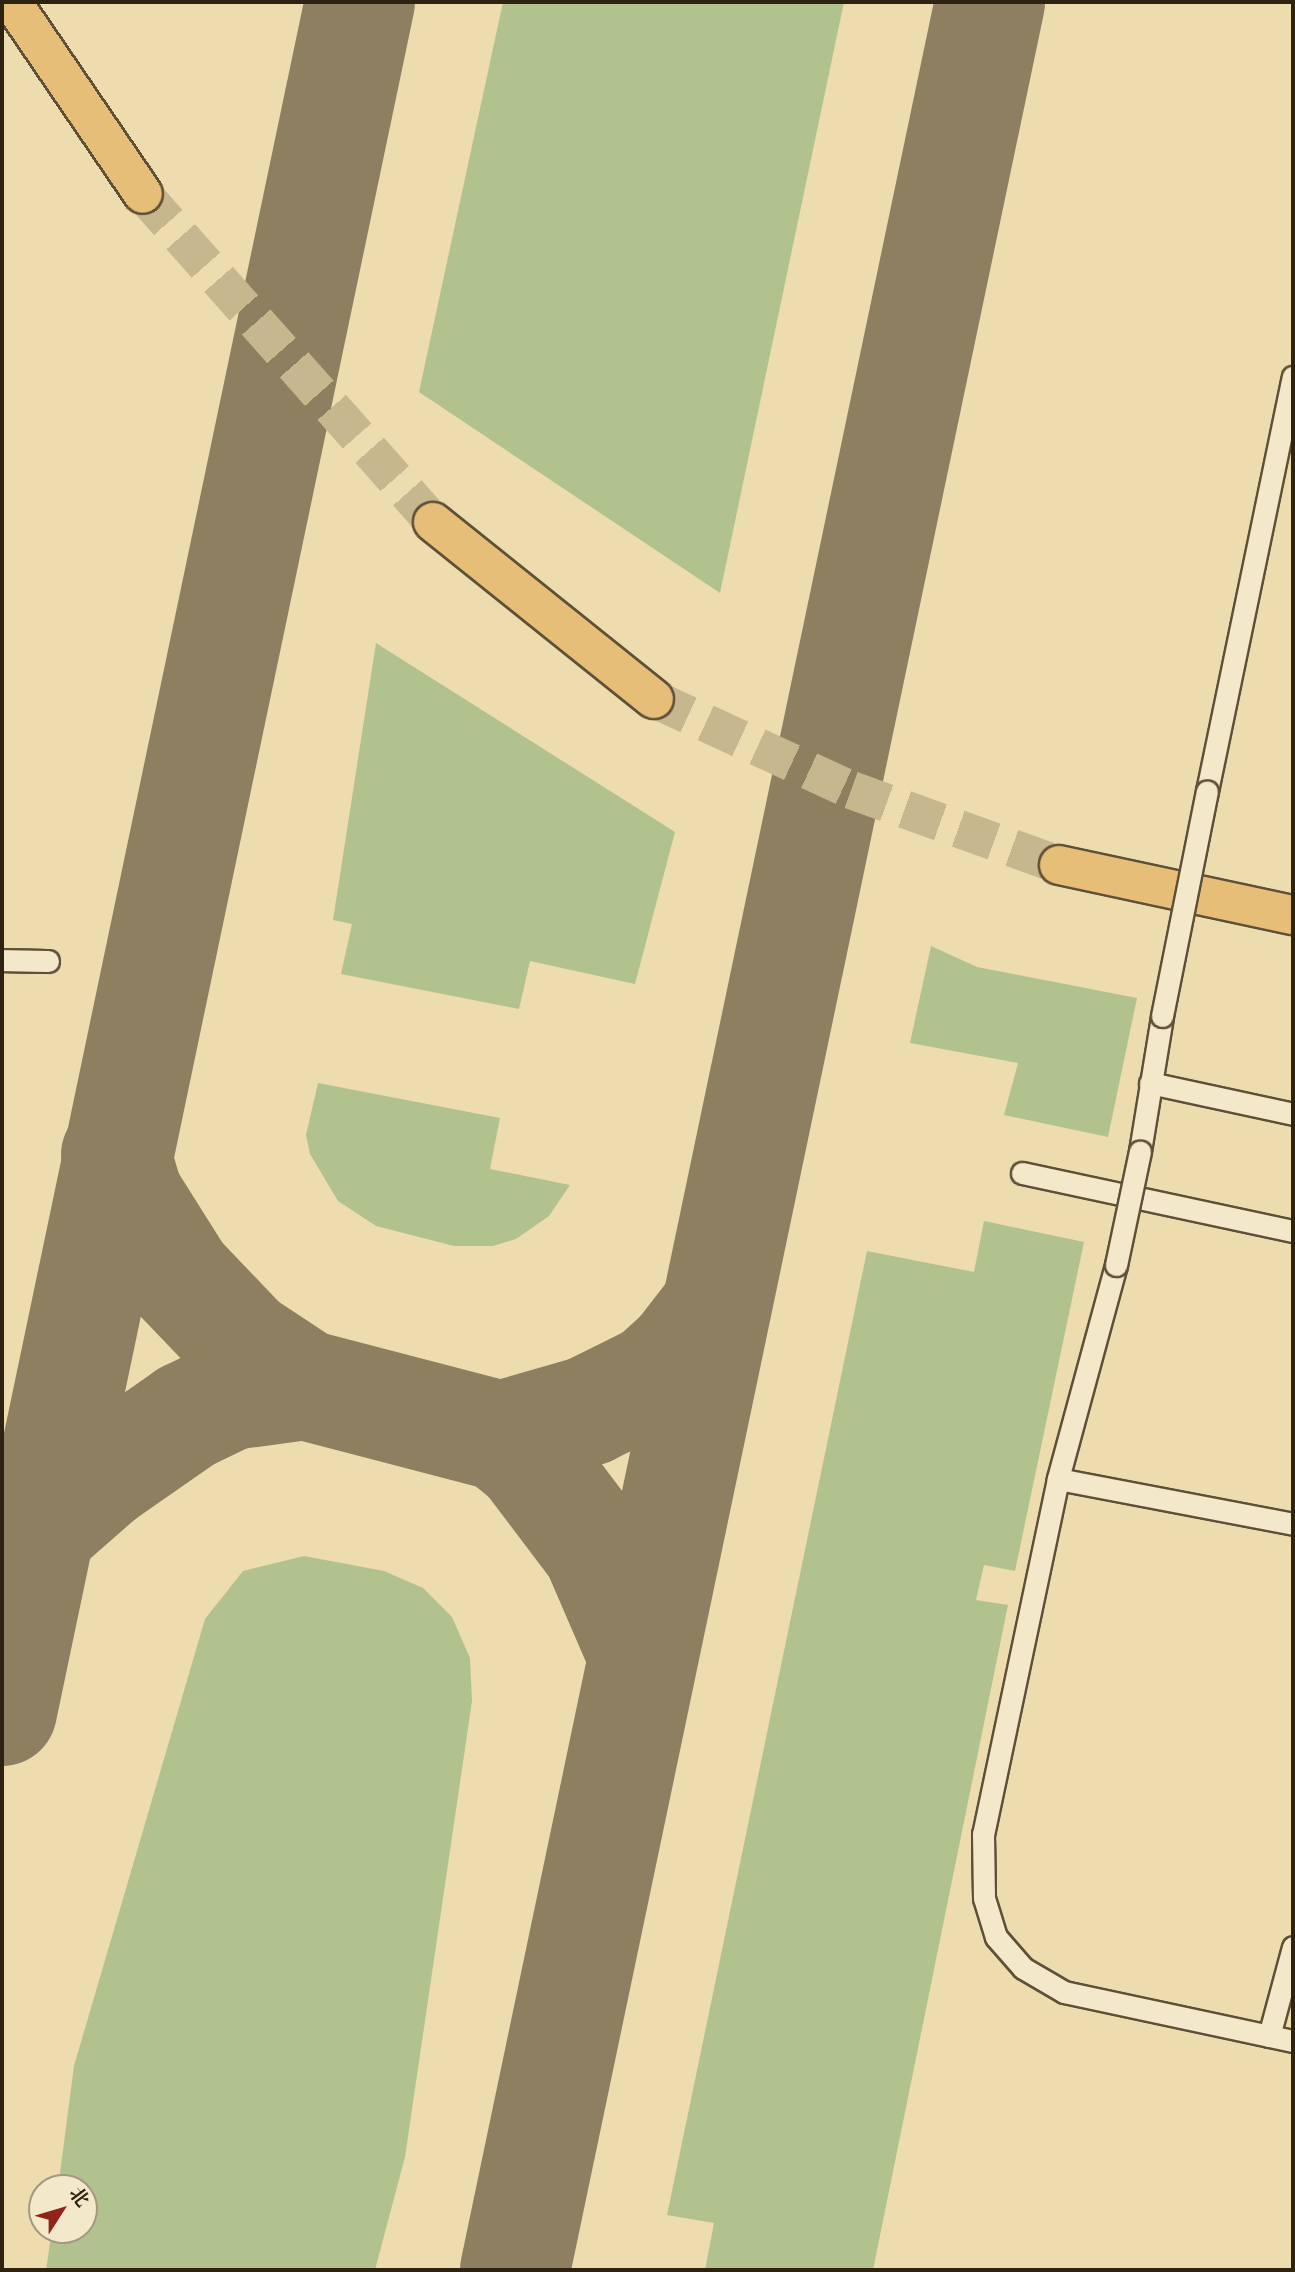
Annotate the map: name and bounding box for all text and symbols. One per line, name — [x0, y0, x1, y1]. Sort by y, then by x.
north arrow — [28, 2174, 98, 2244]
text: 北 — [63, 2183, 93, 2212]

